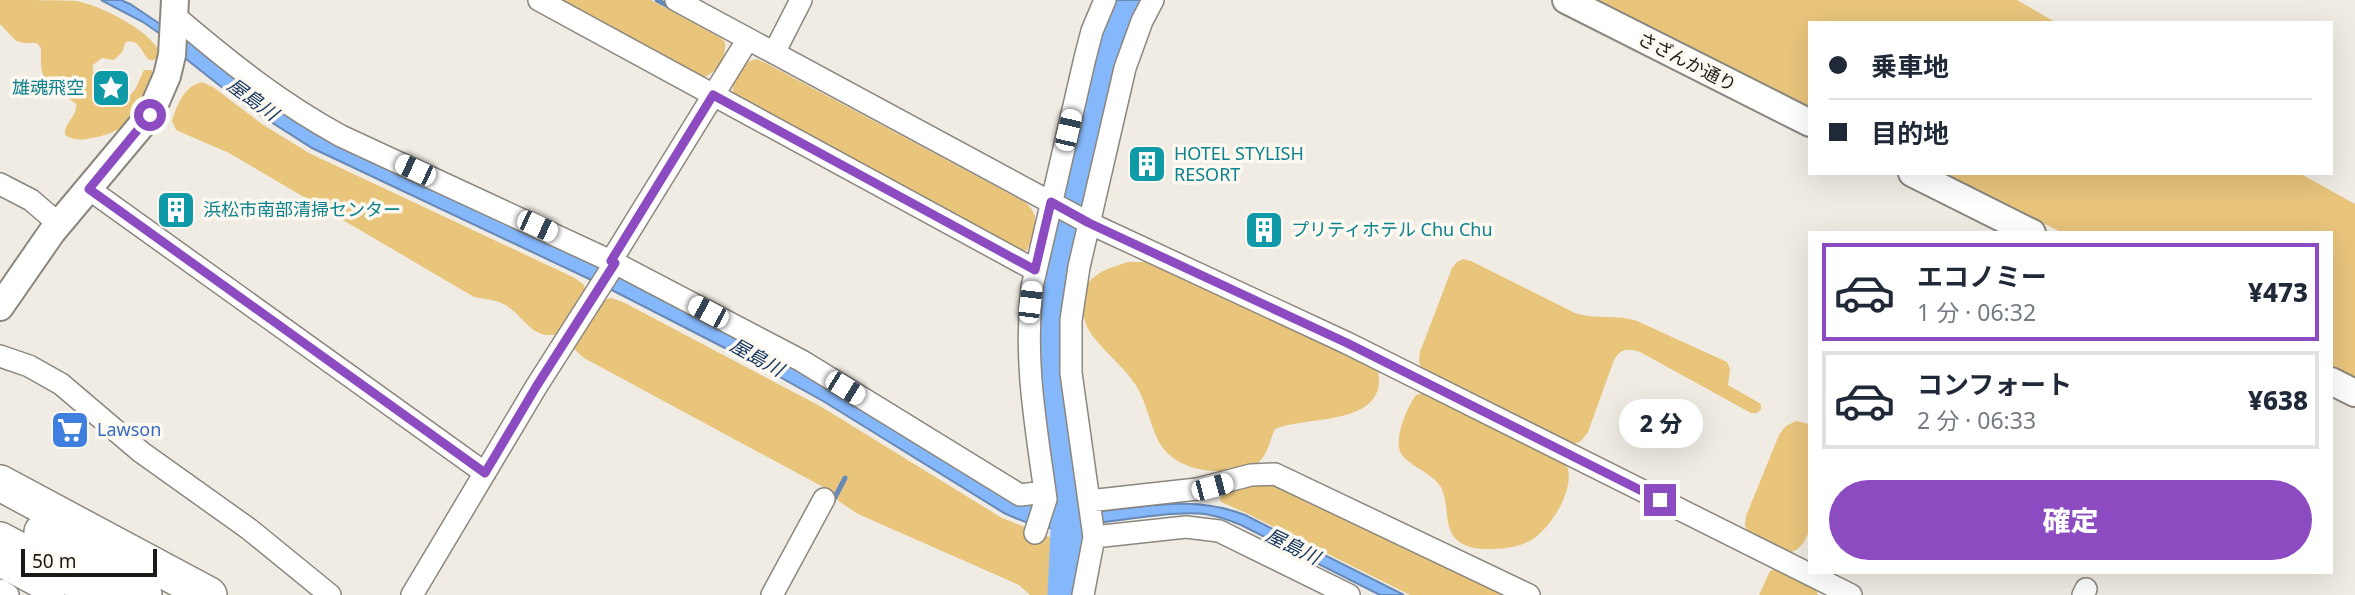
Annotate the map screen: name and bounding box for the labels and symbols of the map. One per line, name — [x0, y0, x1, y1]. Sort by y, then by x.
street label: さざんか通り — [1634, 26, 1741, 96]
place icon: 雄魂飛空 — [90, 67, 132, 109]
water label: 屋島川 — [222, 72, 285, 127]
place label: 雄魂飛空 — [12, 75, 84, 99]
route start — [134, 99, 166, 131]
car — [1054, 107, 1083, 153]
place label: HOTEL STYLISH RESORT — [1174, 141, 1304, 186]
building icon: HOTEL STYLISH RESORT — [1126, 143, 1168, 185]
car — [392, 152, 439, 188]
building icon: 浜松市南部清掃センター — [155, 189, 197, 231]
place label: 浜松市南部清掃センター — [203, 197, 401, 221]
car — [514, 208, 561, 244]
building icon: プリティホテル Chu Chu — [1243, 209, 1285, 251]
place label: プリティホテル Chu Chu — [1291, 217, 1493, 241]
car — [1018, 280, 1043, 324]
car — [685, 293, 732, 331]
water label: 屋島川 — [726, 332, 790, 383]
car — [822, 368, 869, 408]
callout: 2 分 — [1618, 398, 1702, 448]
supermarket icon: Lawson — [49, 409, 91, 451]
place label: Lawson — [97, 417, 161, 441]
car — [1189, 471, 1236, 503]
route end — [1644, 484, 1676, 516]
water label: 屋島川 — [1262, 522, 1326, 571]
scale bar — [21, 546, 158, 578]

